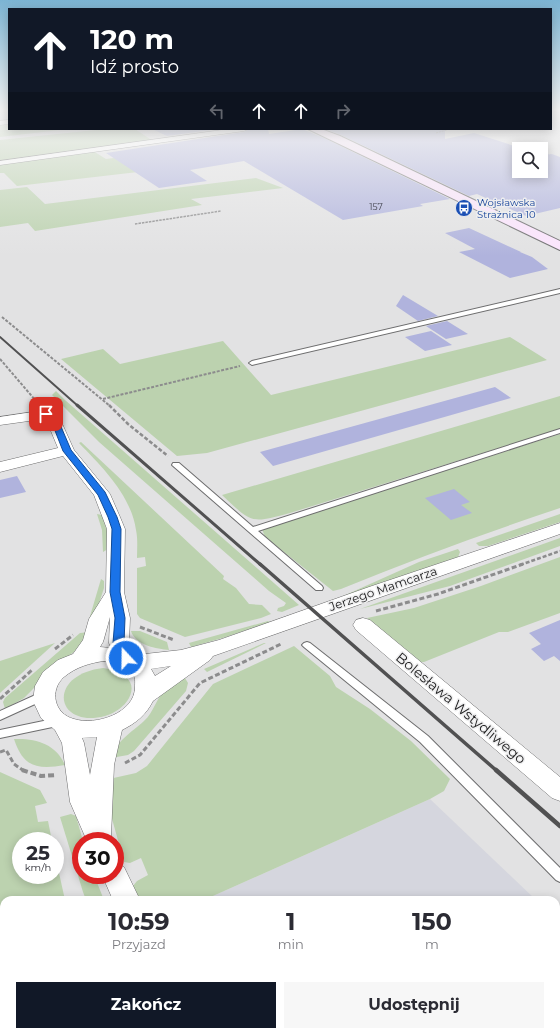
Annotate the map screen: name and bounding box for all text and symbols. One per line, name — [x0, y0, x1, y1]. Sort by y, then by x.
text: 120 m — [90, 22, 174, 56]
icon: ahead — [24, 24, 76, 76]
text: Idź prosto — [90, 56, 179, 78]
icon: left — [206, 100, 228, 122]
icon: ahead — [248, 100, 270, 122]
icon: ahead — [290, 100, 312, 122]
icon: right — [332, 100, 354, 122]
map controls — [512, 142, 548, 178]
button: search — [512, 142, 548, 178]
place label: Wojsławska Strażnica 10 — [477, 196, 536, 221]
bus stop icon: Wojsławska Strażnica 10 — [454, 198, 474, 218]
house number: 157 — [369, 201, 383, 212]
pin — [29, 397, 63, 431]
icon: arrive — [35, 403, 57, 425]
street label: Jerzego Mamcarza — [326, 563, 439, 614]
position arrow — [105, 637, 147, 679]
street label: Bolesława Wstydliwego — [392, 648, 530, 768]
speed limit sign: 30 — [72, 832, 124, 884]
text: 25 — [26, 841, 50, 865]
text: km/h — [25, 861, 51, 874]
text: 10:59 — [108, 907, 170, 936]
text: 1 — [286, 907, 296, 936]
text: 150 — [412, 907, 452, 936]
text: Przyjazd — [112, 936, 166, 952]
text: min — [278, 936, 304, 952]
text: m — [425, 936, 439, 952]
button: Zakończ — [16, 982, 276, 1028]
button: Udostępnij — [284, 982, 544, 1028]

